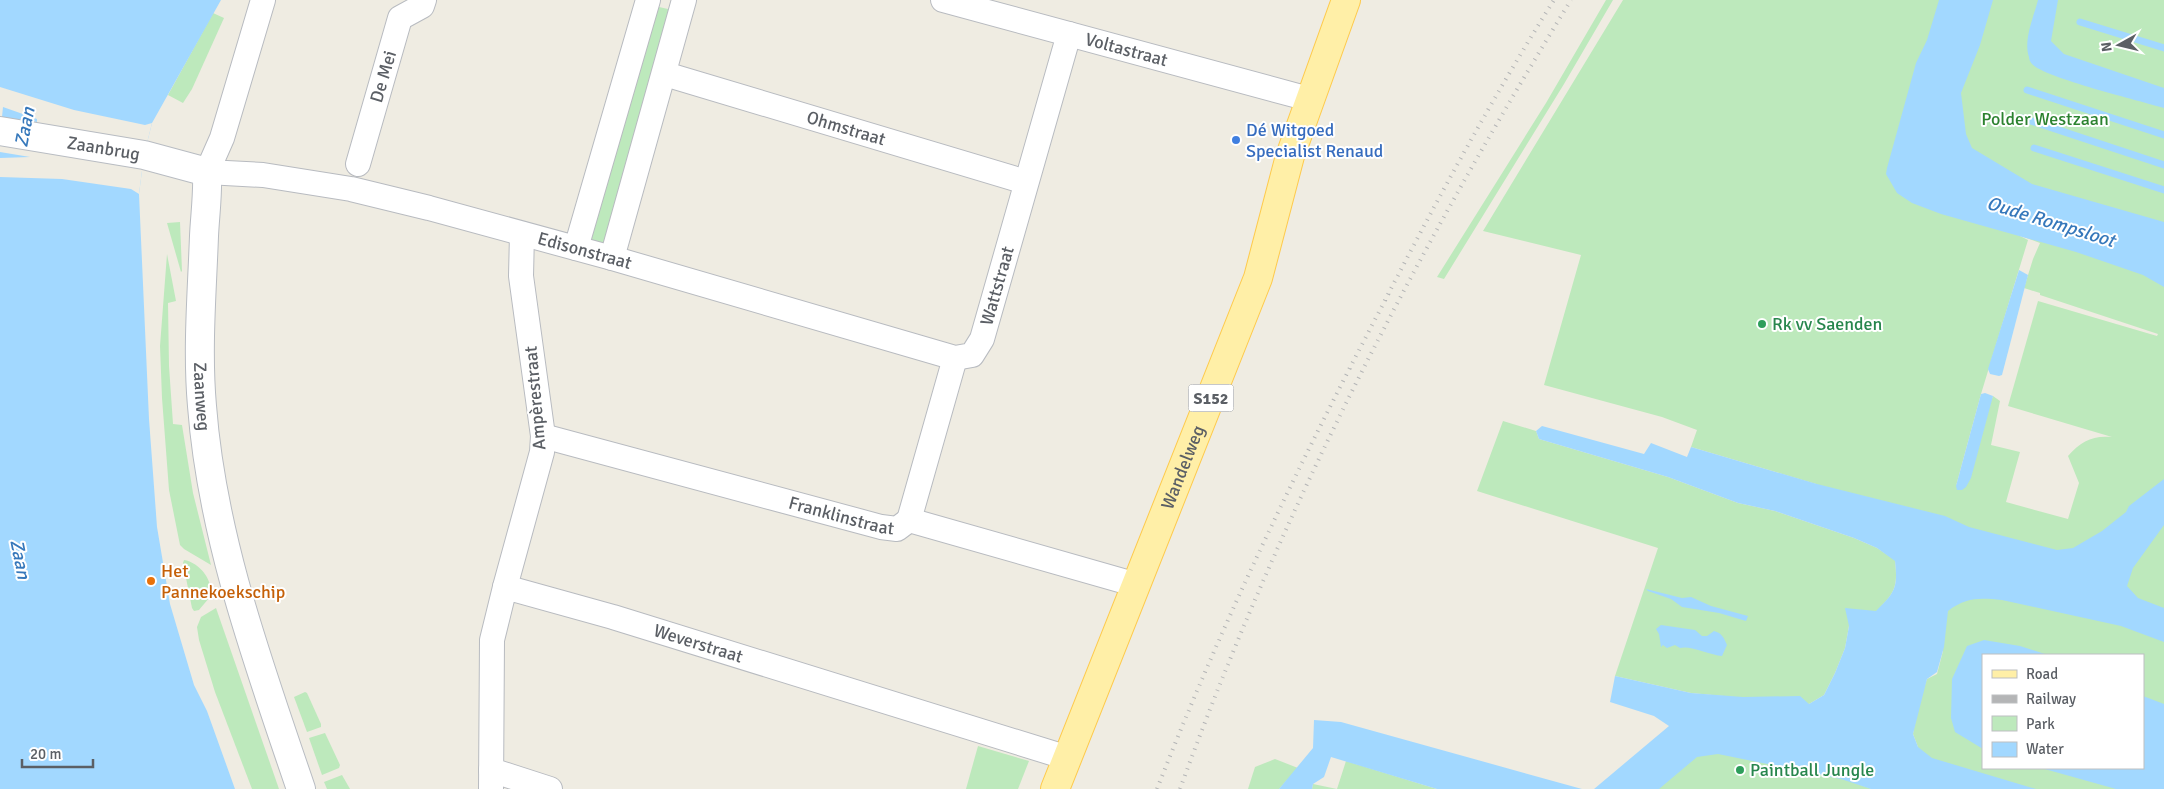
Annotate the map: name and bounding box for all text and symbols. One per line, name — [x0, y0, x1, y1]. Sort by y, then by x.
north arrow — [2094, 20, 2144, 70]
street label: Voltastraat — [1083, 28, 1170, 71]
text: N — [2098, 41, 2116, 53]
street label: De Mei — [365, 48, 401, 105]
water label: Zaan — [9, 105, 41, 149]
street label: Ohmstraat — [804, 106, 888, 150]
park label: Polder Westzaan — [1981, 108, 2109, 130]
place label: Dé Witgoed Specialist Renaud — [1246, 119, 1383, 162]
street label: Zaanbrug — [66, 131, 142, 165]
marker: Dé Witgoed Specialist Renaud — [1230, 134, 1242, 146]
water label: Oude Rompsloot — [1984, 191, 2120, 254]
street label: Edisonstraat — [535, 227, 634, 274]
street label: Wattstraat — [975, 244, 1019, 328]
place label: Rk vv Saenden — [1772, 313, 1882, 335]
marker: Rk vv Saenden — [1756, 318, 1768, 330]
street label: Ampèrestraat — [519, 345, 551, 451]
street label: Zaanweg — [189, 362, 215, 432]
road number: S152 — [1188, 384, 1234, 412]
street label: Wandelweg — [1156, 422, 1209, 513]
street label: Franklinstraat — [786, 492, 895, 540]
water label: Zaan — [4, 537, 36, 582]
place label: Het Pannekoekschip — [161, 560, 285, 603]
marker: Het Pannekoekschip — [145, 575, 157, 587]
street label: Weverstraat — [651, 619, 746, 668]
legend — [1982, 654, 2144, 769]
text: Road — [2026, 665, 2058, 683]
text: Railway — [2026, 690, 2076, 708]
text: Park — [2026, 715, 2055, 733]
scale bar — [22, 736, 94, 768]
text: Water — [2026, 740, 2064, 758]
text: 20 m — [30, 745, 61, 763]
place label: Paintball Jungle — [1750, 759, 1874, 781]
marker: Paintball Jungle — [1734, 764, 1746, 776]

